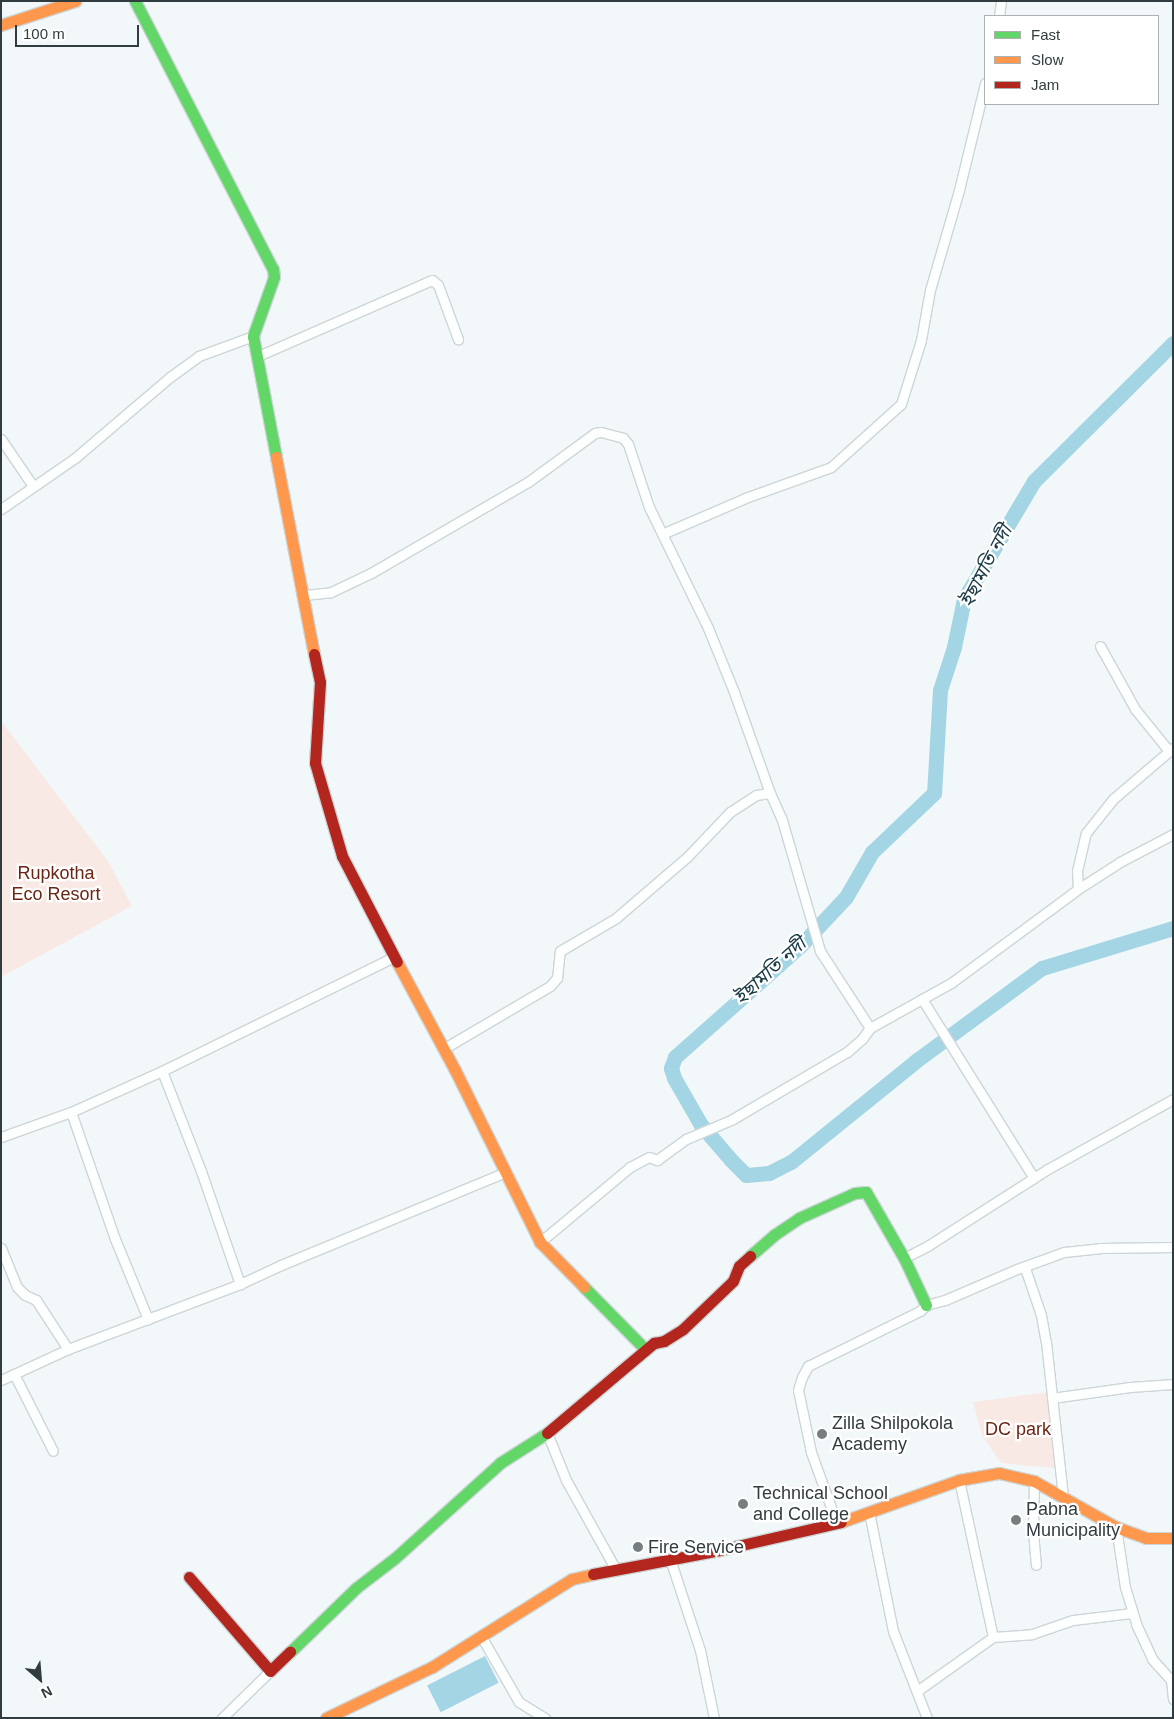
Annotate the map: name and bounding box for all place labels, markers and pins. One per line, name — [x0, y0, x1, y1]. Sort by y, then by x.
place label: Zilla Shilpokola Academy — [832, 1413, 953, 1456]
marker: Zilla Shilpokola Academy — [816, 1428, 828, 1440]
place label: Technical School and College — [753, 1483, 888, 1526]
marker: Technical School and College — [737, 1498, 749, 1510]
place label: Pabna Municipality — [1026, 1499, 1120, 1542]
marker: Pabna Municipality — [1010, 1514, 1022, 1526]
place label: Fire Service — [648, 1536, 744, 1558]
marker: Fire Service — [632, 1541, 644, 1553]

